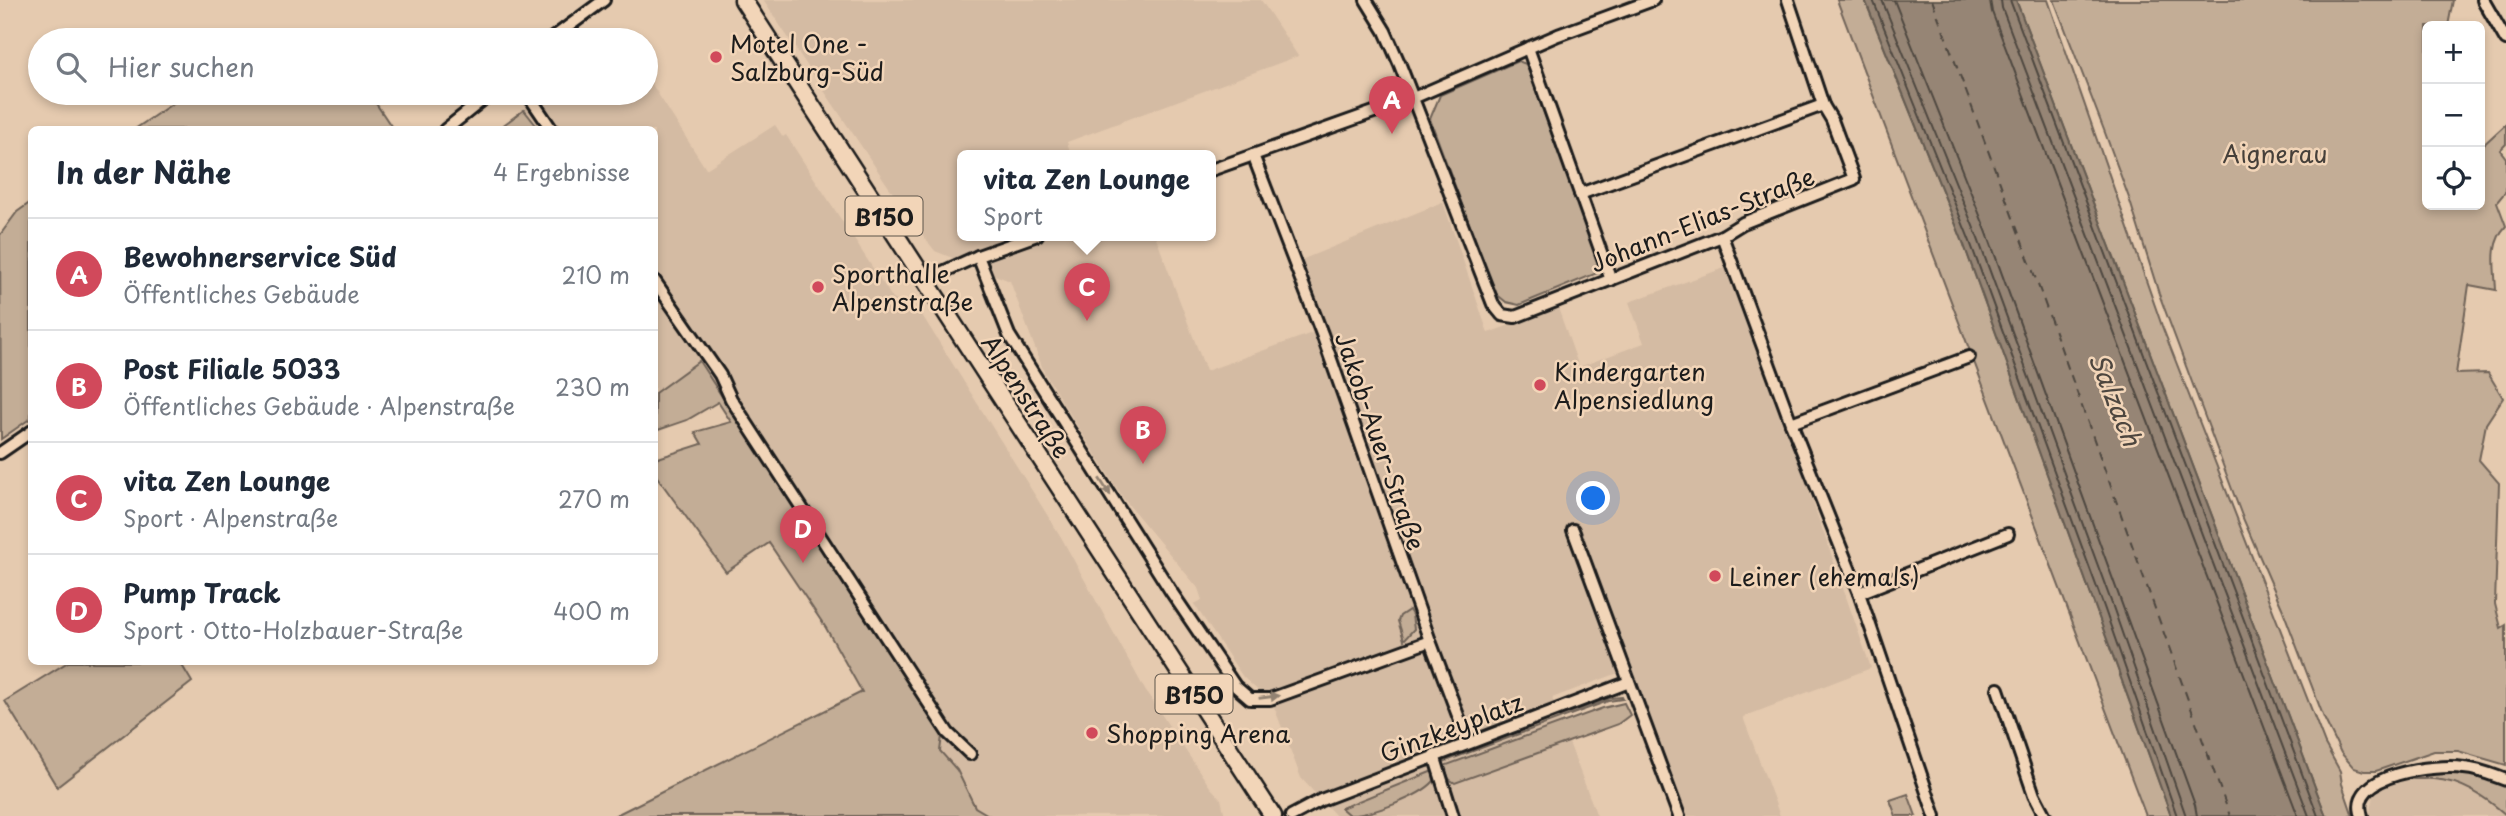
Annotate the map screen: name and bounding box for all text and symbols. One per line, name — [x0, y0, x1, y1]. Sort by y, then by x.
map controls — [2422, 21, 2485, 210]
button: + — [2422, 21, 2485, 84]
place label: Motel One - Salzburg-Süd — [730, 25, 884, 89]
search box — [28, 28, 658, 105]
text: Hier suchen — [108, 47, 255, 86]
icon: search — [52, 48, 90, 86]
marker: Motel One - Salzburg-Süd — [708, 49, 724, 65]
pin: A — [1369, 76, 1415, 134]
button: − — [2422, 84, 2485, 147]
park label: Aignerau — [2223, 135, 2327, 171]
button: locate — [2422, 147, 2485, 210]
text: In der Nähe — [56, 149, 231, 194]
popup — [957, 150, 1216, 241]
text: 4 Ergebnisse — [493, 154, 630, 189]
street label: Johann-Elias-Straße — [1585, 158, 1819, 280]
text: vita Zen Lounge — [983, 159, 1190, 198]
road number: B150 — [846, 196, 922, 236]
text: Sport — [983, 198, 1043, 233]
text: Bewohnerservice Süd — [123, 237, 397, 276]
place label: Sporthalle Alpenstraße — [832, 255, 973, 319]
text: A — [70, 257, 88, 292]
text: 210 m — [562, 257, 630, 292]
pin: C — [1064, 263, 1110, 321]
text: Öffentliches Gebäude — [123, 276, 360, 311]
marker: Sporthalle Alpenstraße — [810, 279, 826, 295]
street label: Alpenstraße — [973, 327, 1081, 465]
street label: Jakob-Auer-Straße — [1327, 327, 1435, 555]
water label: Salzach — [2080, 347, 2153, 452]
text: Post Filiale 5033 — [123, 349, 341, 388]
place label: Kindergarten Alpensiedlung — [1554, 353, 1714, 417]
text: B — [71, 369, 87, 404]
text: 230 m — [555, 369, 630, 404]
marker: Kindergarten Alpensiedlung — [1532, 377, 1548, 393]
text: Öffentliches Gebäude · Alpenstraße — [123, 388, 515, 423]
pin: B — [1120, 406, 1166, 464]
text: vita Zen Lounge — [123, 461, 330, 500]
one-way arrow — [1098, 478, 1112, 496]
text: C — [70, 481, 88, 516]
text: 270 m — [558, 481, 630, 516]
your location — [1576, 481, 1610, 515]
text: Sport · Alpenstraße — [123, 500, 338, 535]
pin: D — [780, 505, 826, 563]
place label: Leiner (ehemals) — [1729, 558, 1920, 594]
marker: Leiner (ehemals) — [1707, 568, 1723, 584]
text: Pump Track — [123, 573, 281, 612]
text: D — [70, 593, 88, 628]
text: 400 m — [553, 593, 630, 628]
text: Sport · Otto-Holzbauer-Straße — [123, 612, 463, 647]
road number: B150 — [1156, 674, 1232, 714]
street label: Ginzkeyplatz — [1374, 683, 1528, 771]
one-way arrow — [1258, 692, 1280, 703]
place label: Shopping Arena — [1106, 715, 1290, 751]
marker: Shopping Arena — [1084, 725, 1100, 741]

